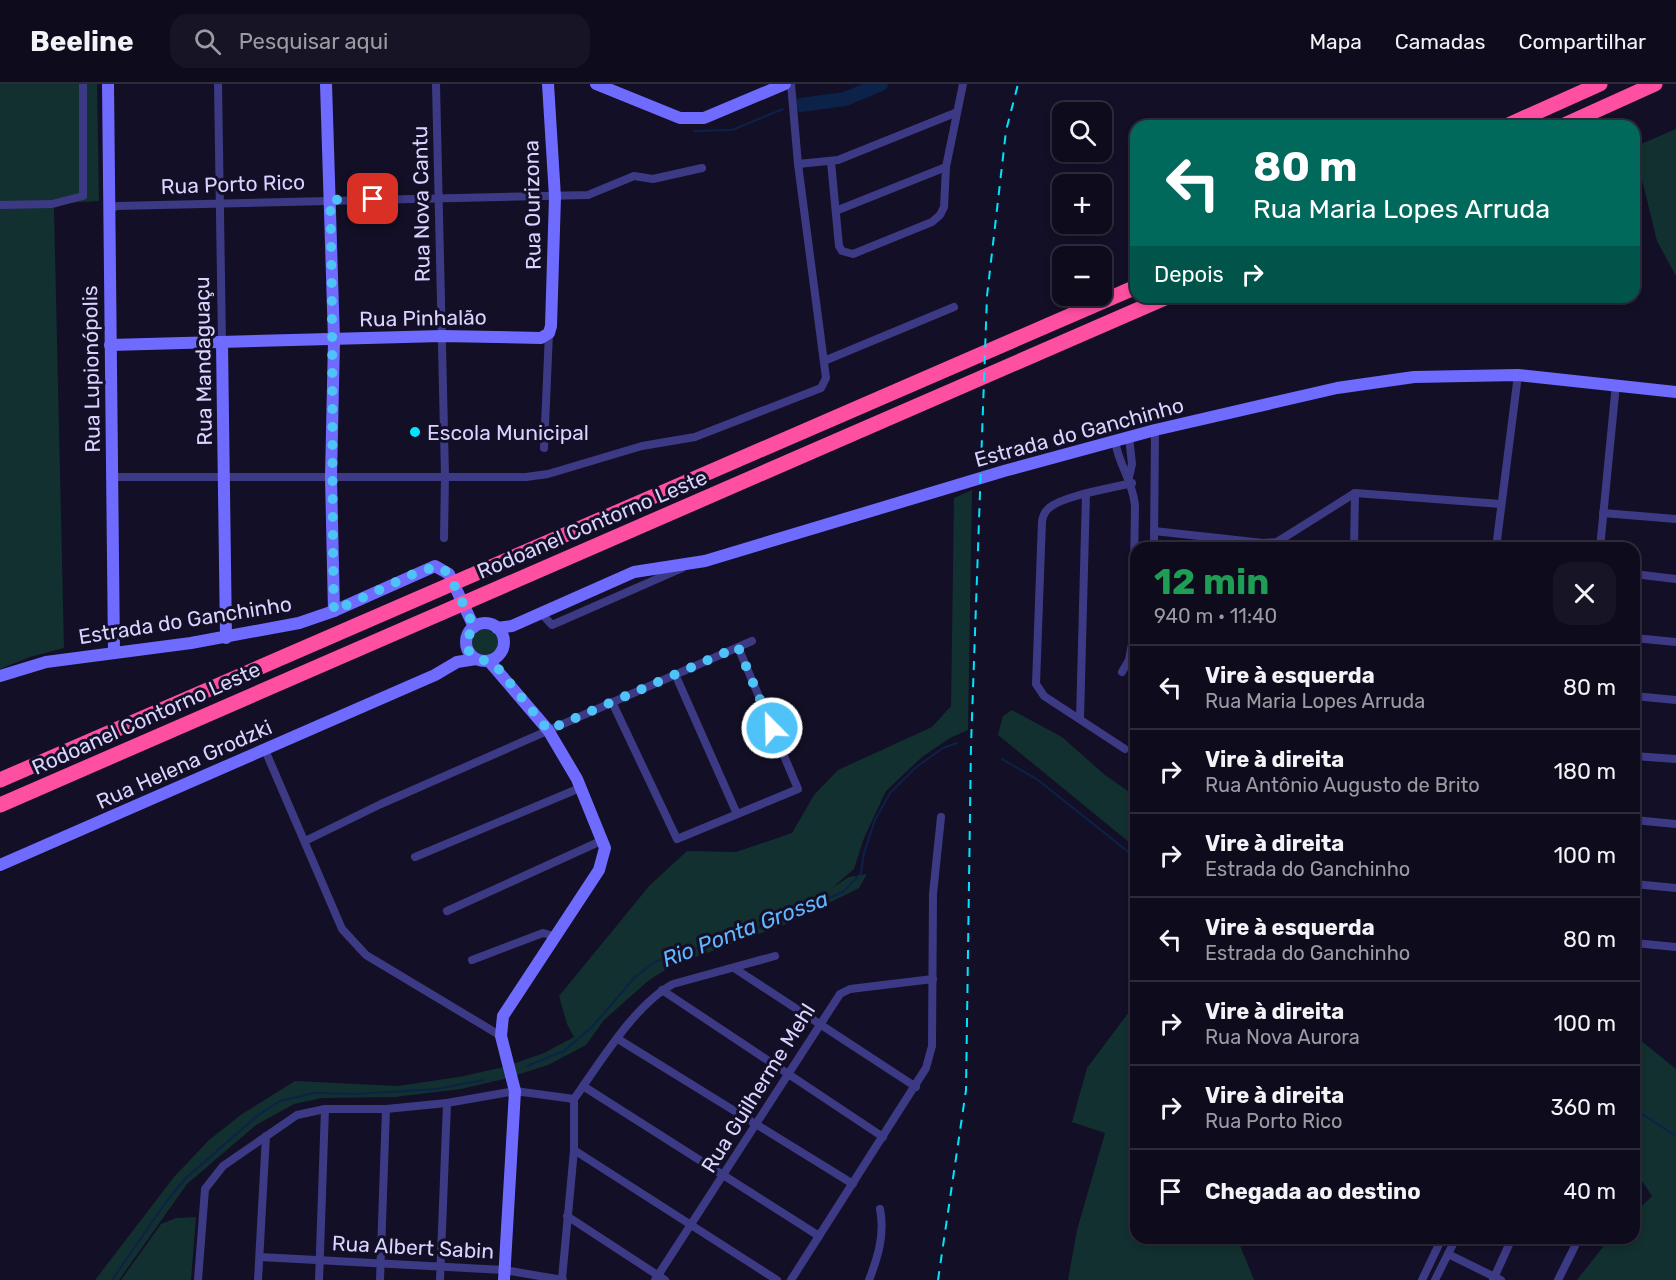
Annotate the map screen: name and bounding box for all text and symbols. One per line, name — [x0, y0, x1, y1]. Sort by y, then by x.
search box — [170, 14, 590, 68]
text: Beeline — [30, 25, 134, 58]
icon: search — [191, 25, 224, 58]
text: Pesquisar aqui — [239, 28, 388, 55]
text: Mapa — [1309, 29, 1362, 54]
text: Camadas — [1395, 29, 1485, 54]
text: Compartilhar — [1518, 29, 1646, 54]
map controls — [1052, 102, 1112, 306]
button: search — [1052, 102, 1112, 162]
street label: Rua Nova Cantu — [407, 126, 435, 282]
street label: Rua Ourizona — [518, 140, 546, 270]
text: 80 m — [1253, 142, 1357, 192]
icon: left — [1154, 144, 1232, 222]
street label: Rua Porto Rico — [160, 169, 306, 199]
pin — [347, 173, 398, 224]
button: + — [1052, 174, 1112, 234]
icon: arrive — [356, 182, 389, 215]
text: Rua Maria Lopes Arruda — [1253, 193, 1550, 225]
button: − — [1052, 246, 1112, 306]
icon: right — [1236, 258, 1269, 291]
text: Depois — [1154, 261, 1224, 288]
street label: Rua Mandaguaçu — [189, 276, 217, 446]
street label: Rua Lupionópolis — [77, 285, 105, 453]
street label: Rua Pinhalão — [359, 304, 487, 332]
street label: Estrada do Ganchinho — [972, 392, 1186, 472]
place label: Escola Municipal — [427, 420, 589, 445]
marker: Escola Municipal — [408, 425, 422, 439]
street label: Rodoanel Contorno Leste — [473, 464, 711, 584]
text: 12 min — [1154, 560, 1269, 603]
button: close — [1553, 562, 1616, 625]
street label: Estrada do Ganchinho — [77, 591, 293, 649]
text: 940 m · 11:40 — [1154, 604, 1277, 628]
street label: Rodoanel Contorno Leste — [28, 656, 264, 780]
text: Vire à esquerda — [1205, 662, 1375, 689]
icon: left — [1154, 671, 1187, 704]
text: 80 m — [1563, 674, 1616, 701]
text: Rua Maria Lopes Arruda — [1205, 689, 1425, 713]
position arrow — [740, 696, 804, 760]
street label: Rua Helena Grodzki — [92, 714, 276, 814]
text: Vire à direita — [1205, 746, 1344, 773]
icon: right — [1154, 755, 1187, 788]
text: 180 m — [1554, 758, 1616, 785]
text: Rua Antônio Augusto de Brito — [1205, 773, 1480, 797]
text: Vire à direita — [1205, 830, 1344, 857]
icon: right — [1154, 839, 1187, 872]
text: 100 m — [1554, 842, 1616, 869]
text: Estrada do Ganchinho — [1205, 857, 1410, 881]
water label: Rio Ponta Grossa — [658, 885, 832, 973]
text: Vire à esquerda — [1205, 914, 1375, 941]
icon: left — [1154, 923, 1187, 956]
text: 80 m — [1563, 926, 1616, 953]
text: Estrada do Ganchinho — [1205, 941, 1410, 965]
text: Vire à direita — [1205, 998, 1344, 1025]
street label: Rua Guilherme Mehl — [696, 999, 820, 1177]
icon: right — [1154, 1007, 1187, 1040]
text: 100 m — [1554, 1010, 1616, 1037]
text: Rua Nova Aurora — [1205, 1025, 1360, 1049]
text: Vire à direita — [1205, 1082, 1344, 1109]
icon: right — [1154, 1091, 1187, 1124]
text: 360 m — [1551, 1094, 1616, 1121]
text: Rua Porto Rico — [1205, 1109, 1343, 1133]
icon: arrive — [1154, 1175, 1187, 1208]
text: Chegada ao destino — [1205, 1178, 1421, 1205]
text: 40 m — [1563, 1178, 1616, 1205]
street label: Rua Albert Sabin — [331, 1230, 495, 1264]

